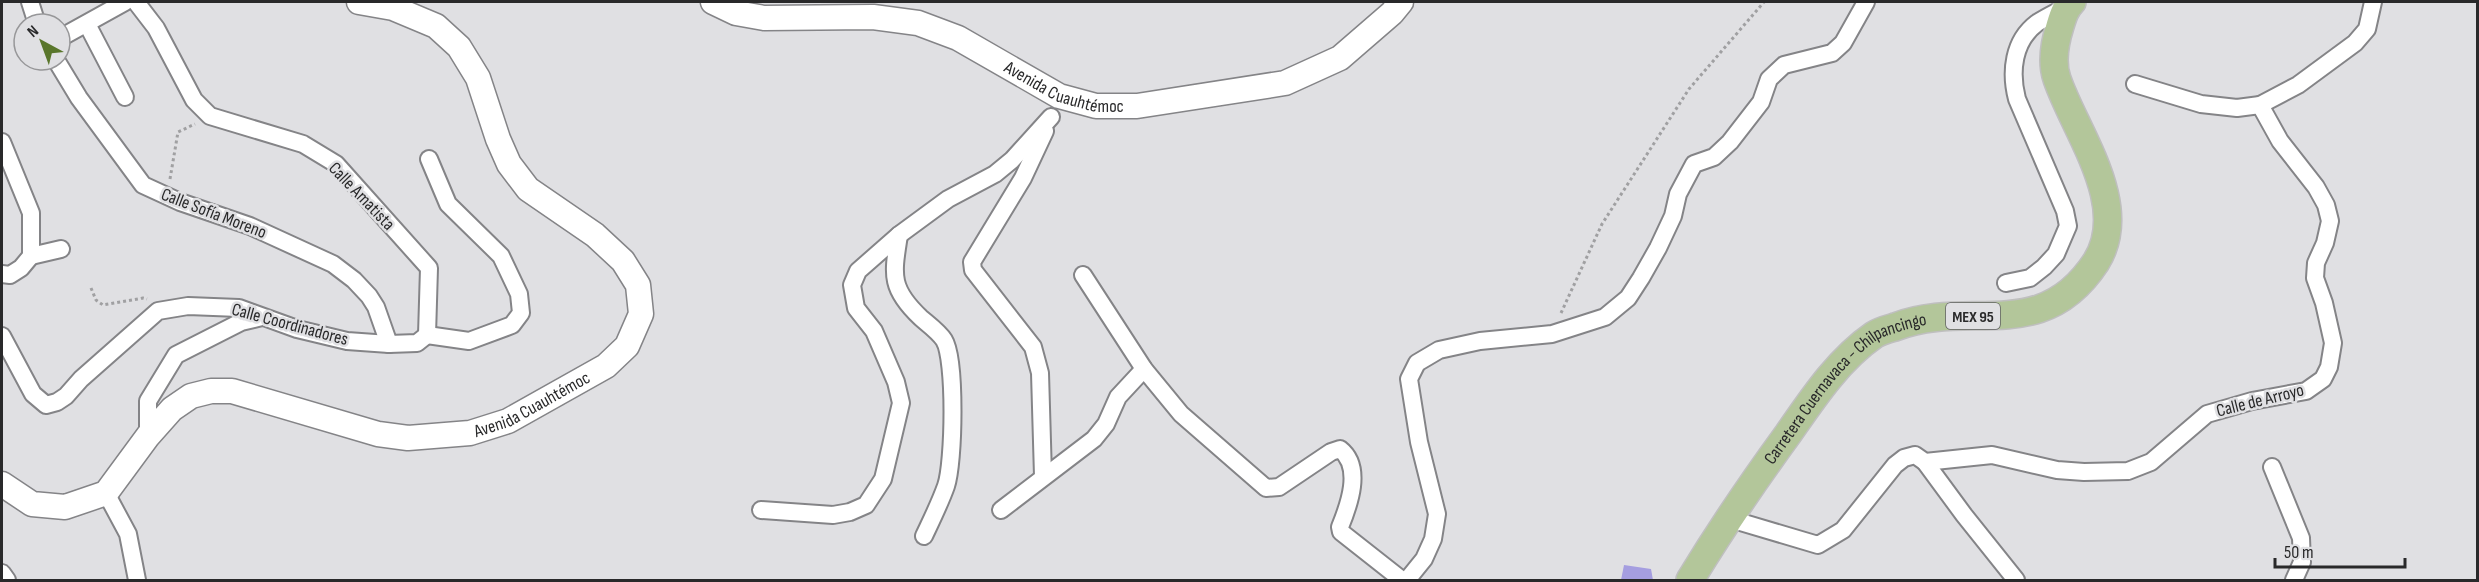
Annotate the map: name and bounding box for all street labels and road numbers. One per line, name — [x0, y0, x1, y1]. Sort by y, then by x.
street label: Avenida Cuauhtémoc — [1000, 56, 1124, 117]
street label: Calle Amatista — [324, 158, 399, 235]
street label: Calle Sofía Moreno — [158, 184, 269, 243]
street label: Calle Coordinadores — [229, 299, 350, 350]
road number: MEX 95 — [1946, 303, 2000, 329]
street label: Carretera Cuernavaca - Chilpancingo — [1760, 309, 1928, 468]
street label: Avenida Cuauhtémoc — [470, 367, 594, 442]
street label: Calle de Arroyo — [2214, 379, 2306, 421]

